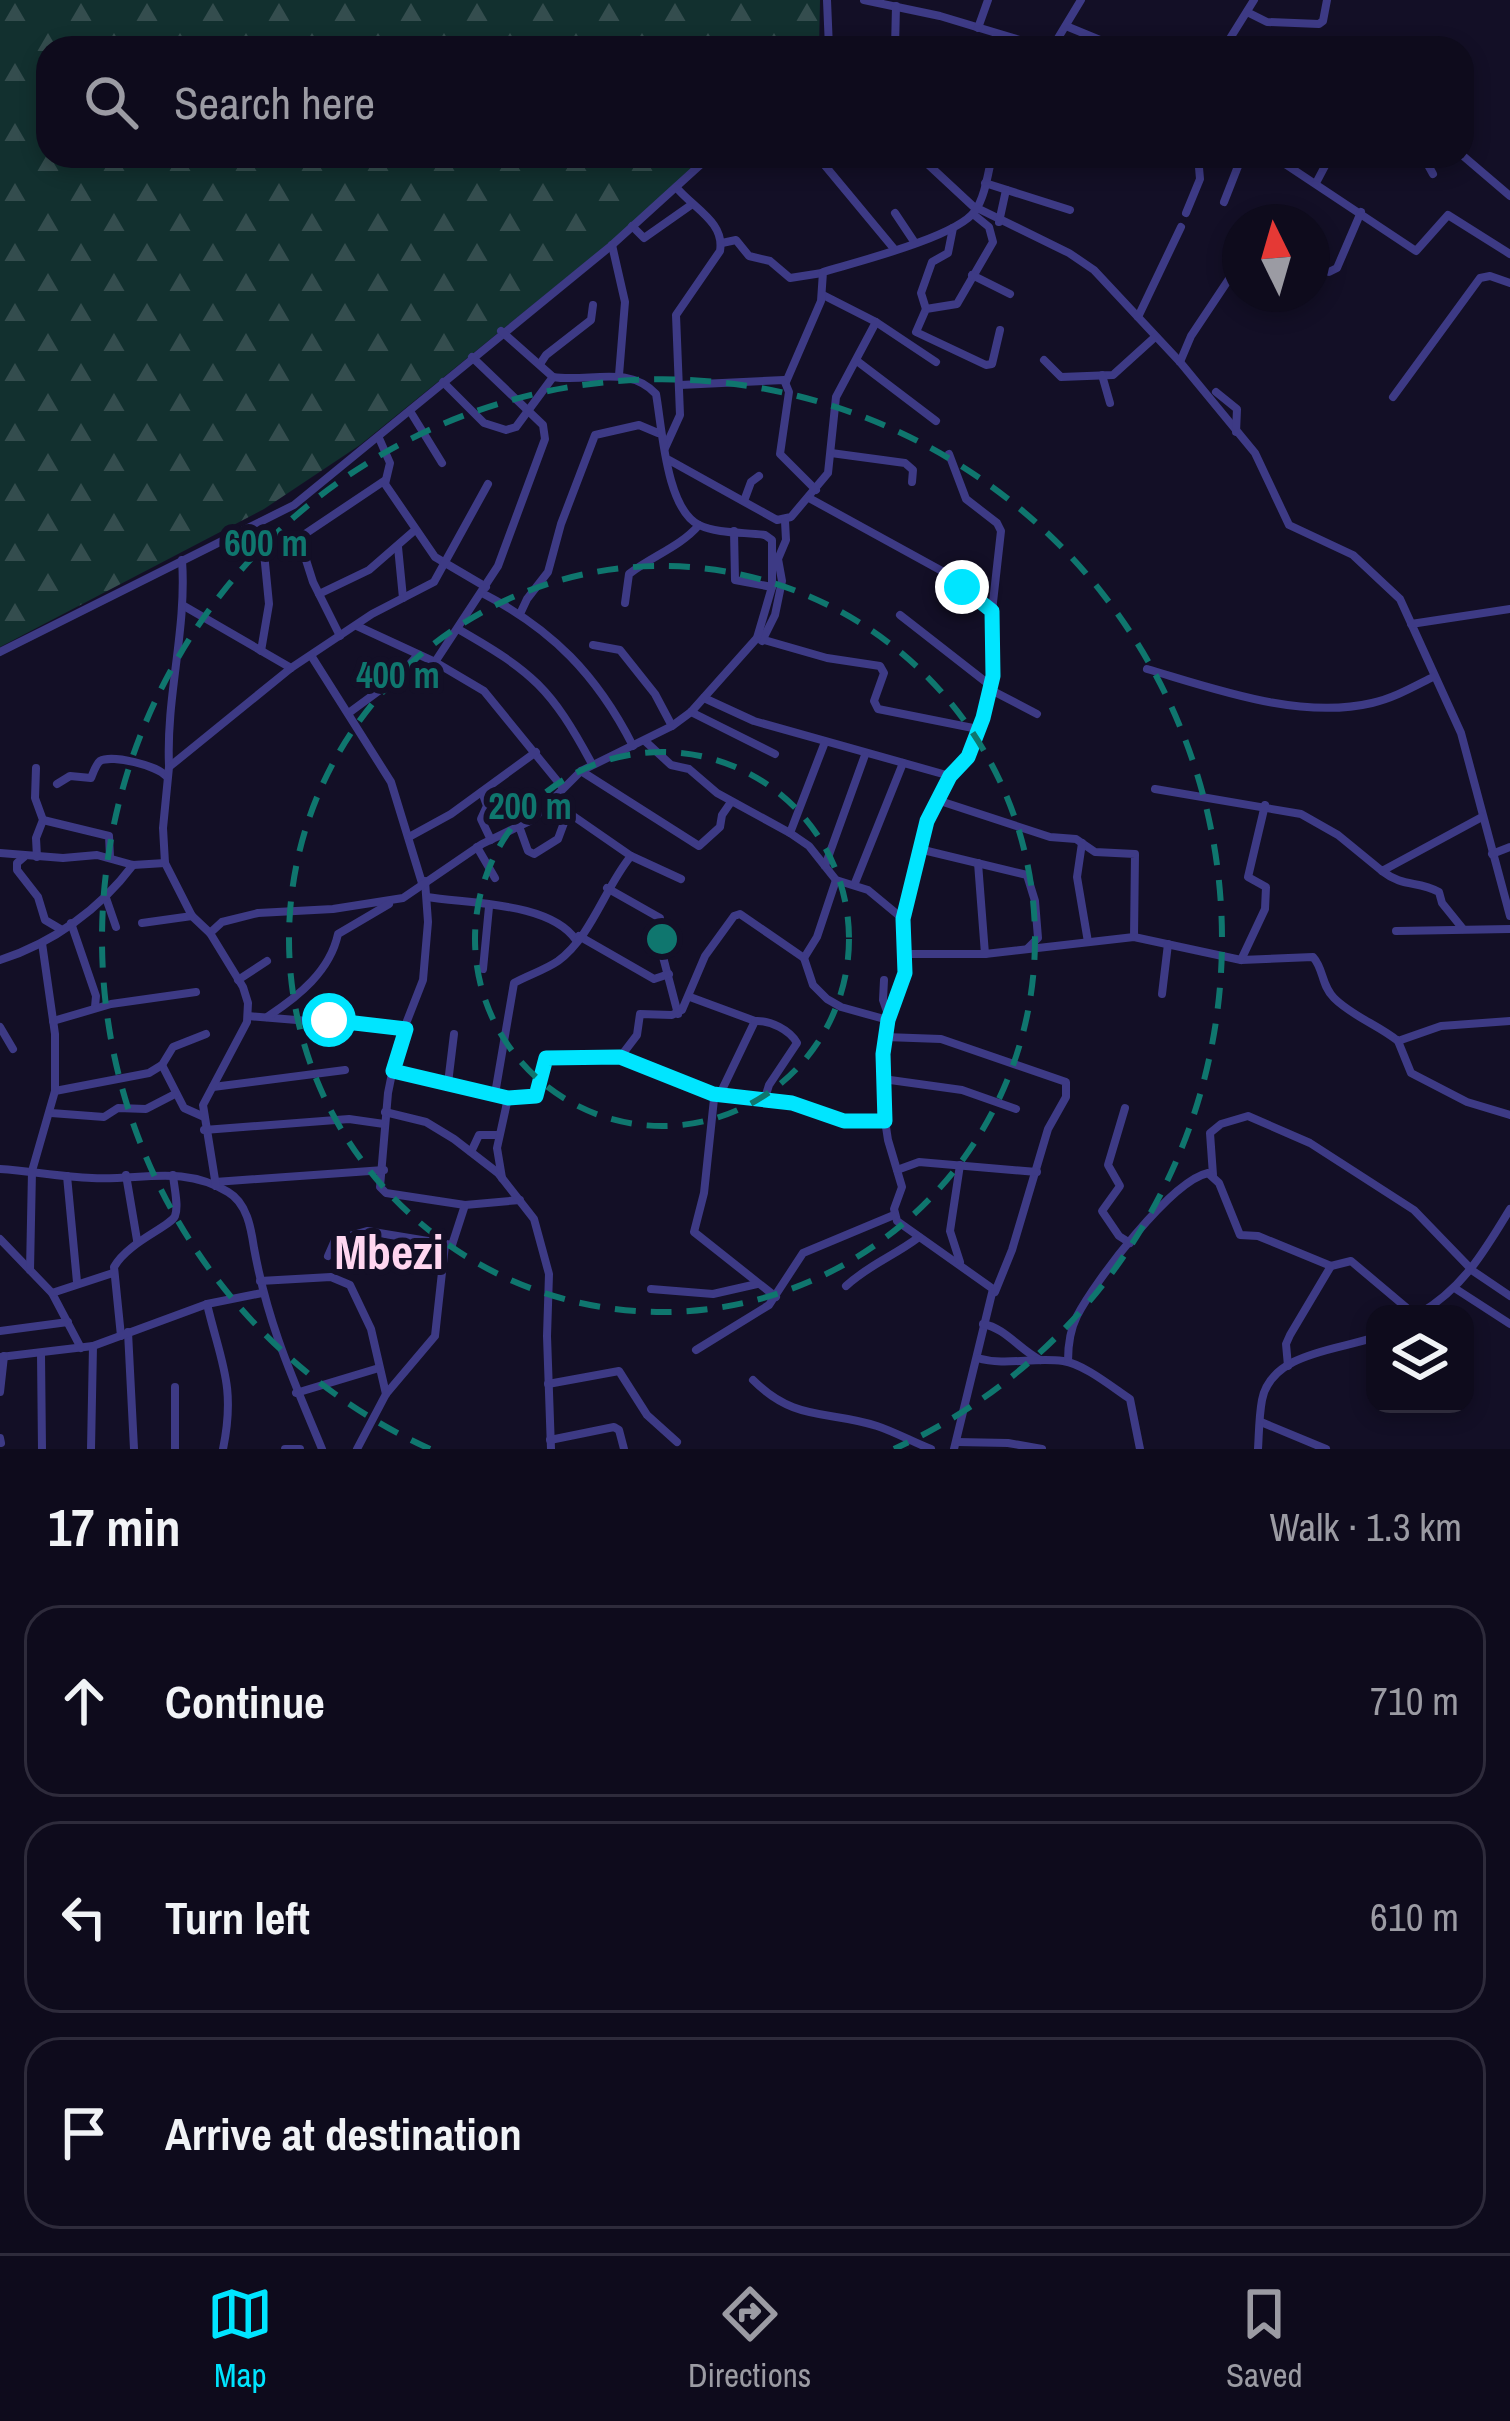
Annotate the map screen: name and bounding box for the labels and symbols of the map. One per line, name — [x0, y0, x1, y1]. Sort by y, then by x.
north arrow — [1222, 204, 1330, 312]
text: 600 m — [224, 519, 308, 567]
route end — [935, 560, 989, 614]
text: 400 m — [356, 651, 440, 699]
text: 200 m — [488, 782, 572, 830]
centre of rings — [641, 918, 683, 960]
route start — [302, 993, 356, 1047]
district label: Mbezi — [334, 1219, 444, 1284]

